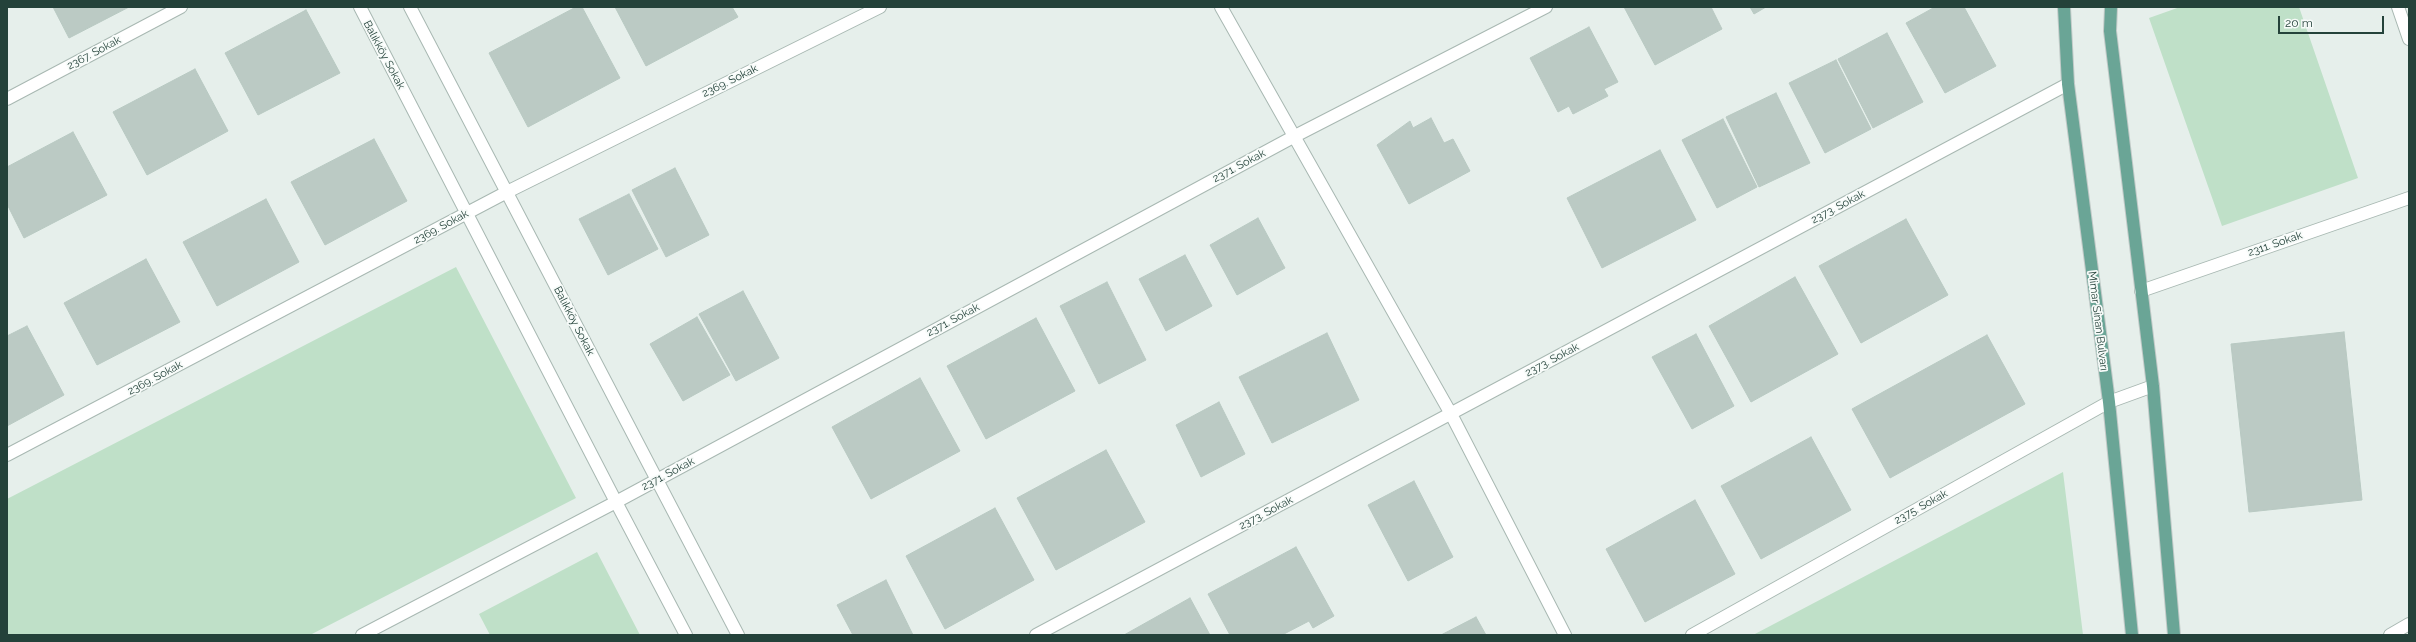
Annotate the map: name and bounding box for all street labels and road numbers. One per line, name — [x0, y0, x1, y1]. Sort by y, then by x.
street label: Balıkköy Sokak — [360, 18, 408, 92]
street label: 2367. Sokak — [65, 33, 123, 73]
street label: 2369. Sokak — [700, 62, 760, 100]
street label: 2371. Sokak — [1210, 147, 1268, 185]
street label: 2373. Sokak — [1809, 187, 1867, 227]
street label: 2369. Sokak — [411, 207, 471, 247]
street label: 2311. Sokak — [2246, 229, 2304, 259]
street label: Mimar Sinan Bulvarı — [2085, 270, 2111, 372]
street label: Balıkköy Sokak — [551, 284, 597, 358]
street label: 2371. Sokak — [924, 301, 982, 339]
street label: 2373. Sokak — [1523, 340, 1581, 380]
street label: 2369. Sokak — [125, 358, 185, 398]
street label: 2371. Sokak — [639, 455, 697, 493]
street label: 2375. Sokak — [1892, 487, 1950, 527]
street label: 2373. Sokak — [1237, 493, 1295, 533]

